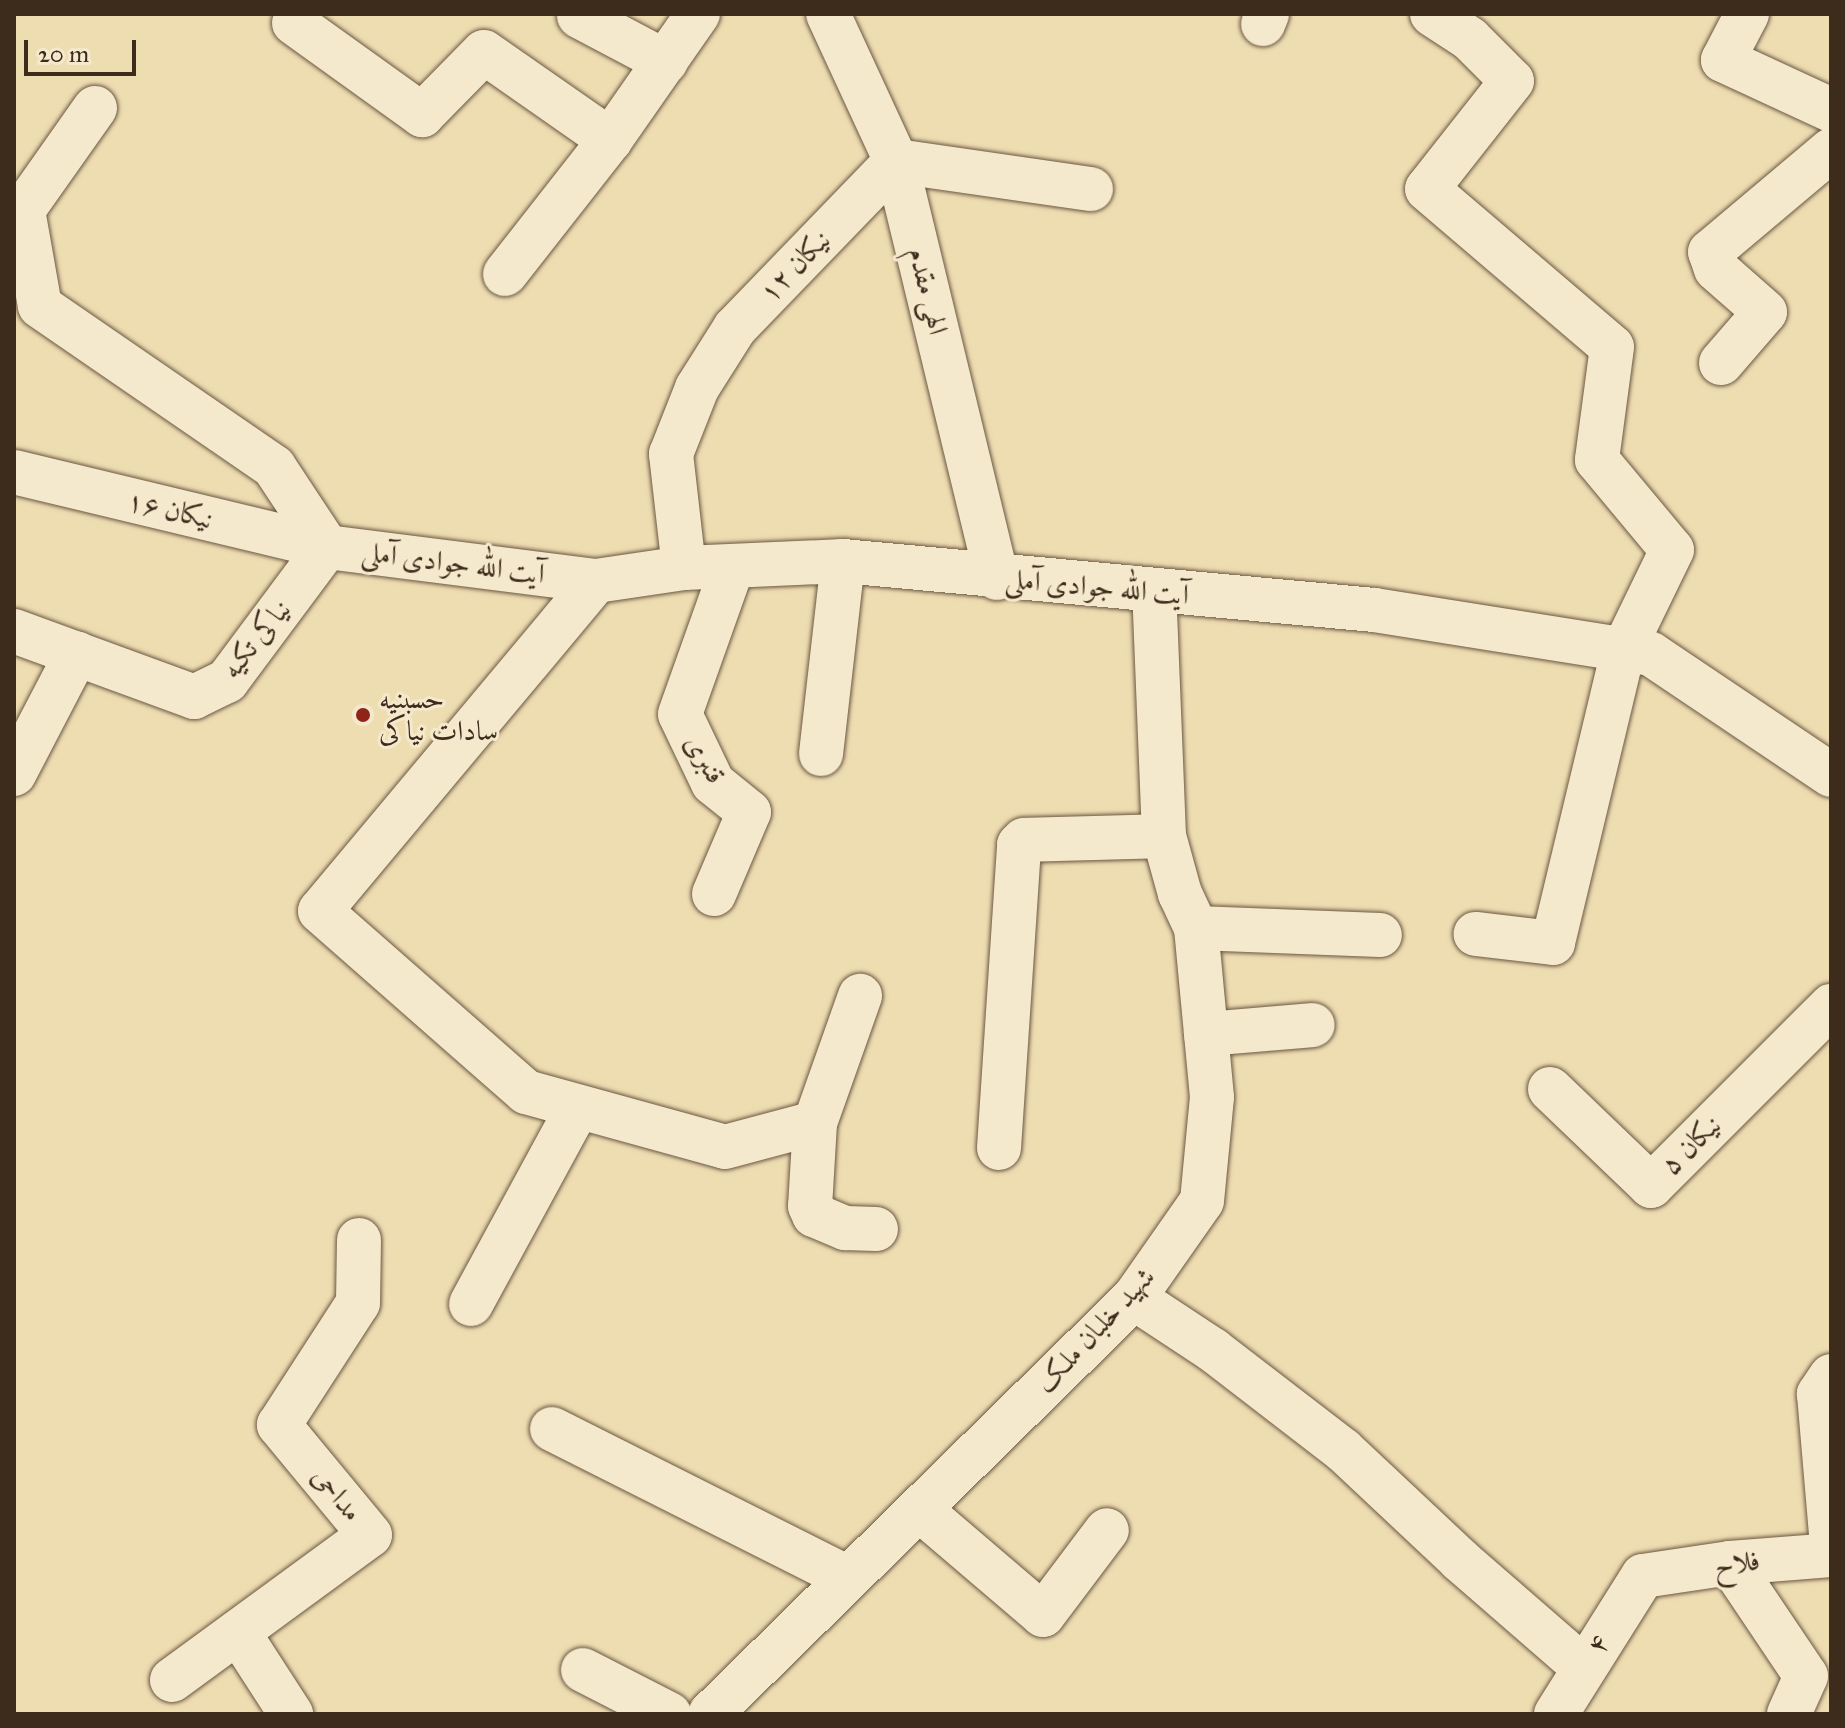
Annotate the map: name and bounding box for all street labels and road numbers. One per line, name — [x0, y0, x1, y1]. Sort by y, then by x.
street label: نیکان ۱۲ — [753, 223, 837, 309]
street label: الهی مقدم — [901, 244, 955, 338]
street label: نیکان ۱۶ — [124, 484, 216, 536]
street label: آیت الله جوادی آملی — [359, 535, 547, 591]
street label: آیت الله جوادی آملی — [1004, 562, 1190, 612]
street label: نیاکی تکیه — [214, 593, 298, 685]
street label: قنبری — [677, 728, 733, 790]
street label: نیکان ۵ — [1654, 1108, 1728, 1182]
street label: شهید خلبان ملک — [1028, 1260, 1162, 1400]
street label: مداحی — [305, 1460, 369, 1528]
street label: فلاح — [1712, 1544, 1762, 1582]
street label: ۴ — [1579, 1628, 1617, 1660]

